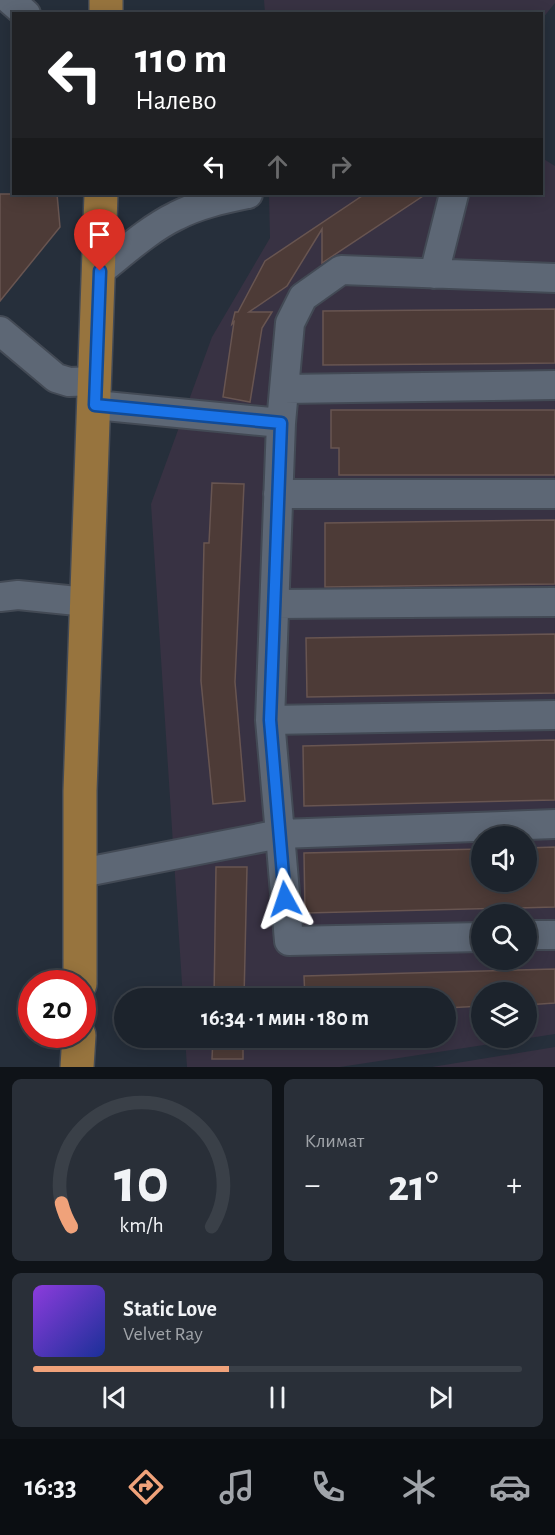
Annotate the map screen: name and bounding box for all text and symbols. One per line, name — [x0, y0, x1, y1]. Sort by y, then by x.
icon: left — [36, 36, 114, 114]
text: 110 m — [135, 38, 227, 80]
text: Налево — [135, 87, 217, 114]
icon: left — [198, 150, 231, 183]
icon: ahead — [261, 150, 294, 183]
icon: right — [324, 150, 357, 183]
pin — [74, 209, 125, 271]
icon: arrive — [83, 218, 116, 251]
map controls — [471, 826, 537, 1048]
button: sound — [471, 826, 537, 892]
position arrow — [253, 867, 317, 931]
button: search — [471, 904, 537, 970]
speed limit sign: 20 — [18, 970, 96, 1048]
button: layers — [471, 982, 537, 1048]
text: 16:34 · 1 мин · 180 m — [201, 1007, 369, 1029]
text: Климат — [305, 1131, 364, 1151]
text: 10 — [114, 1151, 169, 1213]
text: 21° — [388, 1164, 439, 1209]
text: − — [305, 1169, 320, 1202]
text: + — [506, 1169, 522, 1202]
text: km/h — [120, 1215, 164, 1236]
text: Static Love — [123, 1298, 217, 1320]
text: Velvet Ray — [123, 1324, 203, 1344]
icon: previous — [98, 1381, 131, 1414]
icon: pause — [261, 1381, 294, 1414]
icon: next — [424, 1381, 457, 1414]
icon: directions — [125, 1466, 167, 1508]
icon: music — [216, 1466, 258, 1508]
icon: phone — [307, 1466, 349, 1508]
icon: climate — [398, 1466, 440, 1508]
icon: car — [489, 1466, 531, 1508]
text: 16:33 — [24, 1473, 77, 1500]

